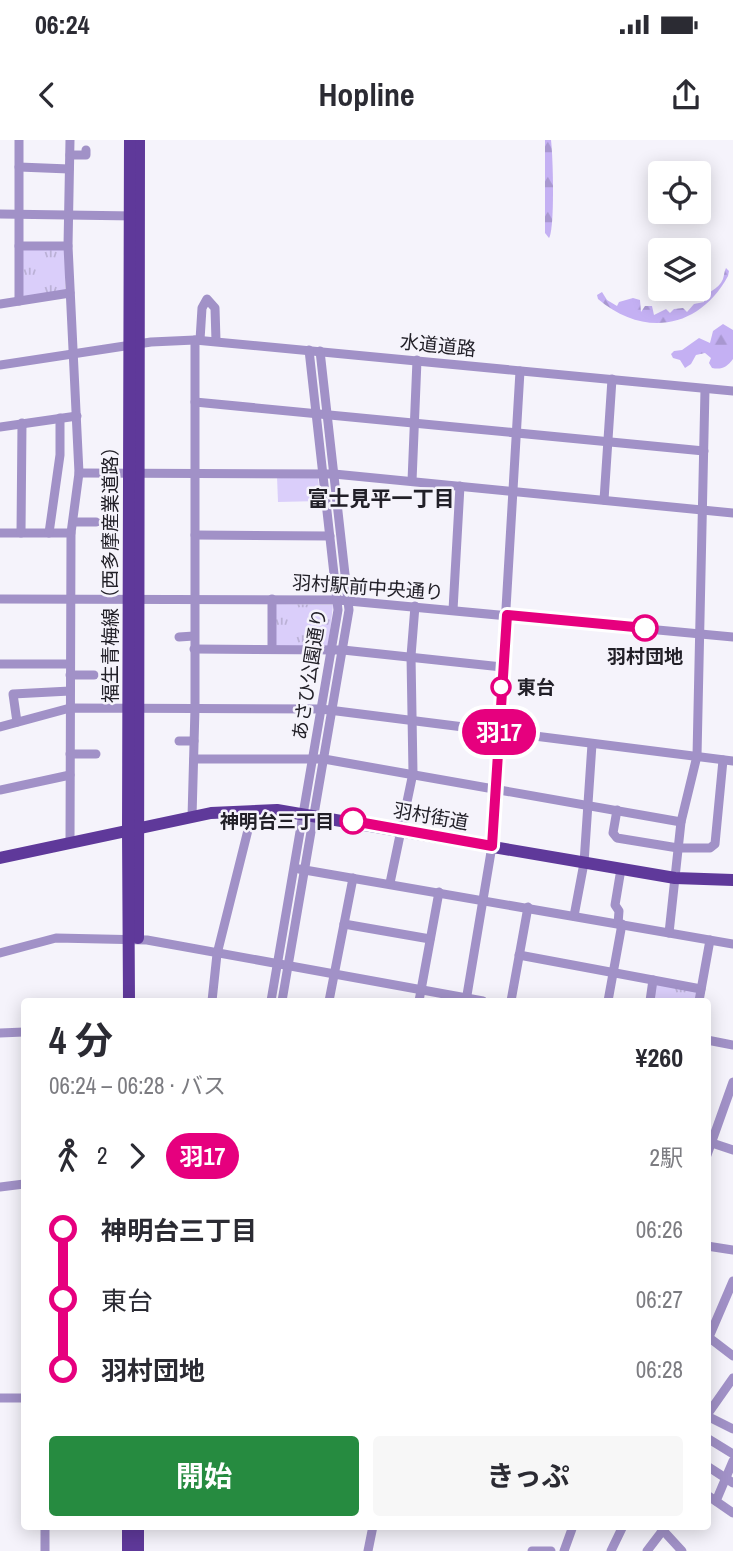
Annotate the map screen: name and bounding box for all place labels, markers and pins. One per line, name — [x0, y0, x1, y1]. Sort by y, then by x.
marker: 羽村団地 — [632, 615, 658, 641]
place label: 羽村団地 — [607, 643, 683, 669]
place label: 東台 — [517, 674, 555, 700]
marker: 東台 — [491, 677, 511, 697]
place label: 神明台三丁目 — [220, 808, 334, 834]
marker: 神明台三丁目 — [340, 808, 366, 834]

